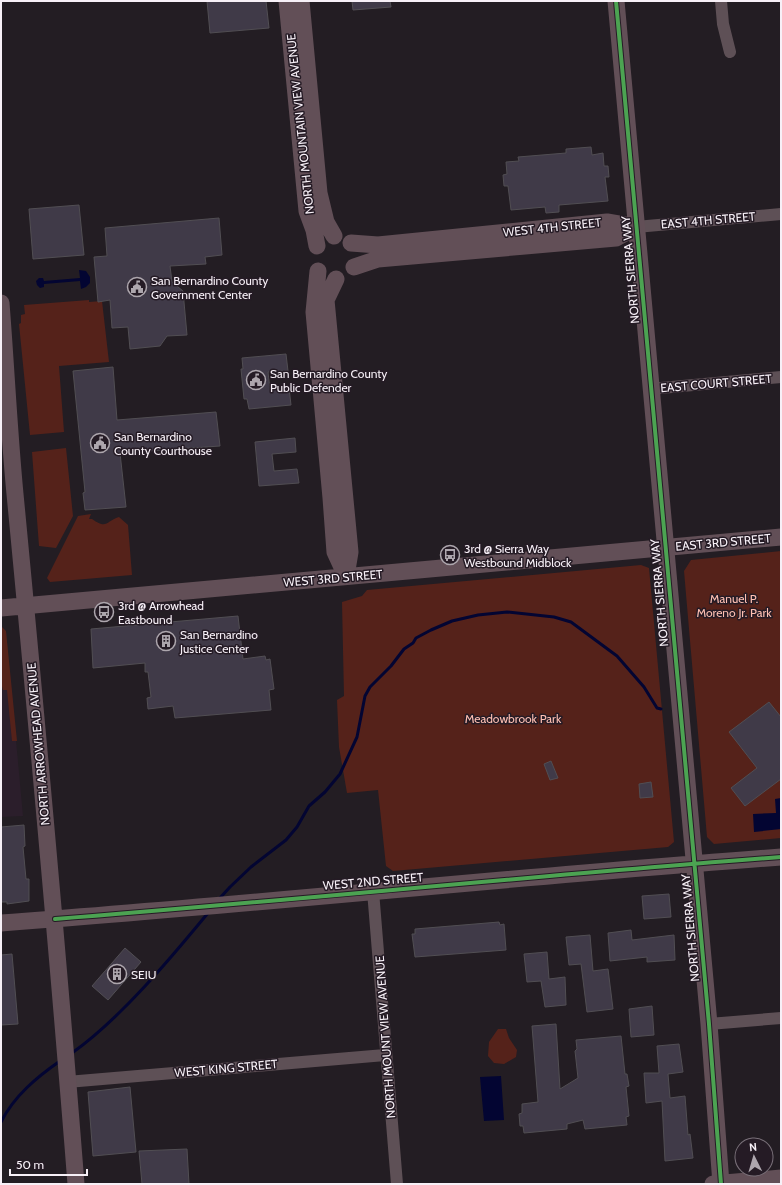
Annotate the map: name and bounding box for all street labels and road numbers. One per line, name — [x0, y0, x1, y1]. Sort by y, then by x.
street label: NORTH MOUNTAIN VIEW AVENUE — [283, 33, 317, 215]
street label: EAST 4TH STREET — [660, 208, 756, 232]
street label: WEST 4TH STREET — [502, 214, 602, 240]
street label: NORTH SIERRA WAY — [618, 215, 642, 324]
street label: EAST COURT STREET — [660, 371, 773, 395]
street label: EAST 3RD STREET — [675, 530, 772, 554]
street label: NORTH SIERRA WAY — [647, 538, 671, 647]
street label: WEST 3RD STREET — [283, 566, 384, 590]
street label: NORTH ARROWHEAD AVENUE — [23, 662, 53, 826]
street label: WEST 2ND STREET — [322, 869, 424, 893]
street label: NORTH SIERRA WAY — [678, 873, 702, 982]
street label: NORTH MOUNT VIEW AVENUE — [372, 955, 398, 1119]
street label: WEST KING STREET — [174, 1056, 279, 1080]

